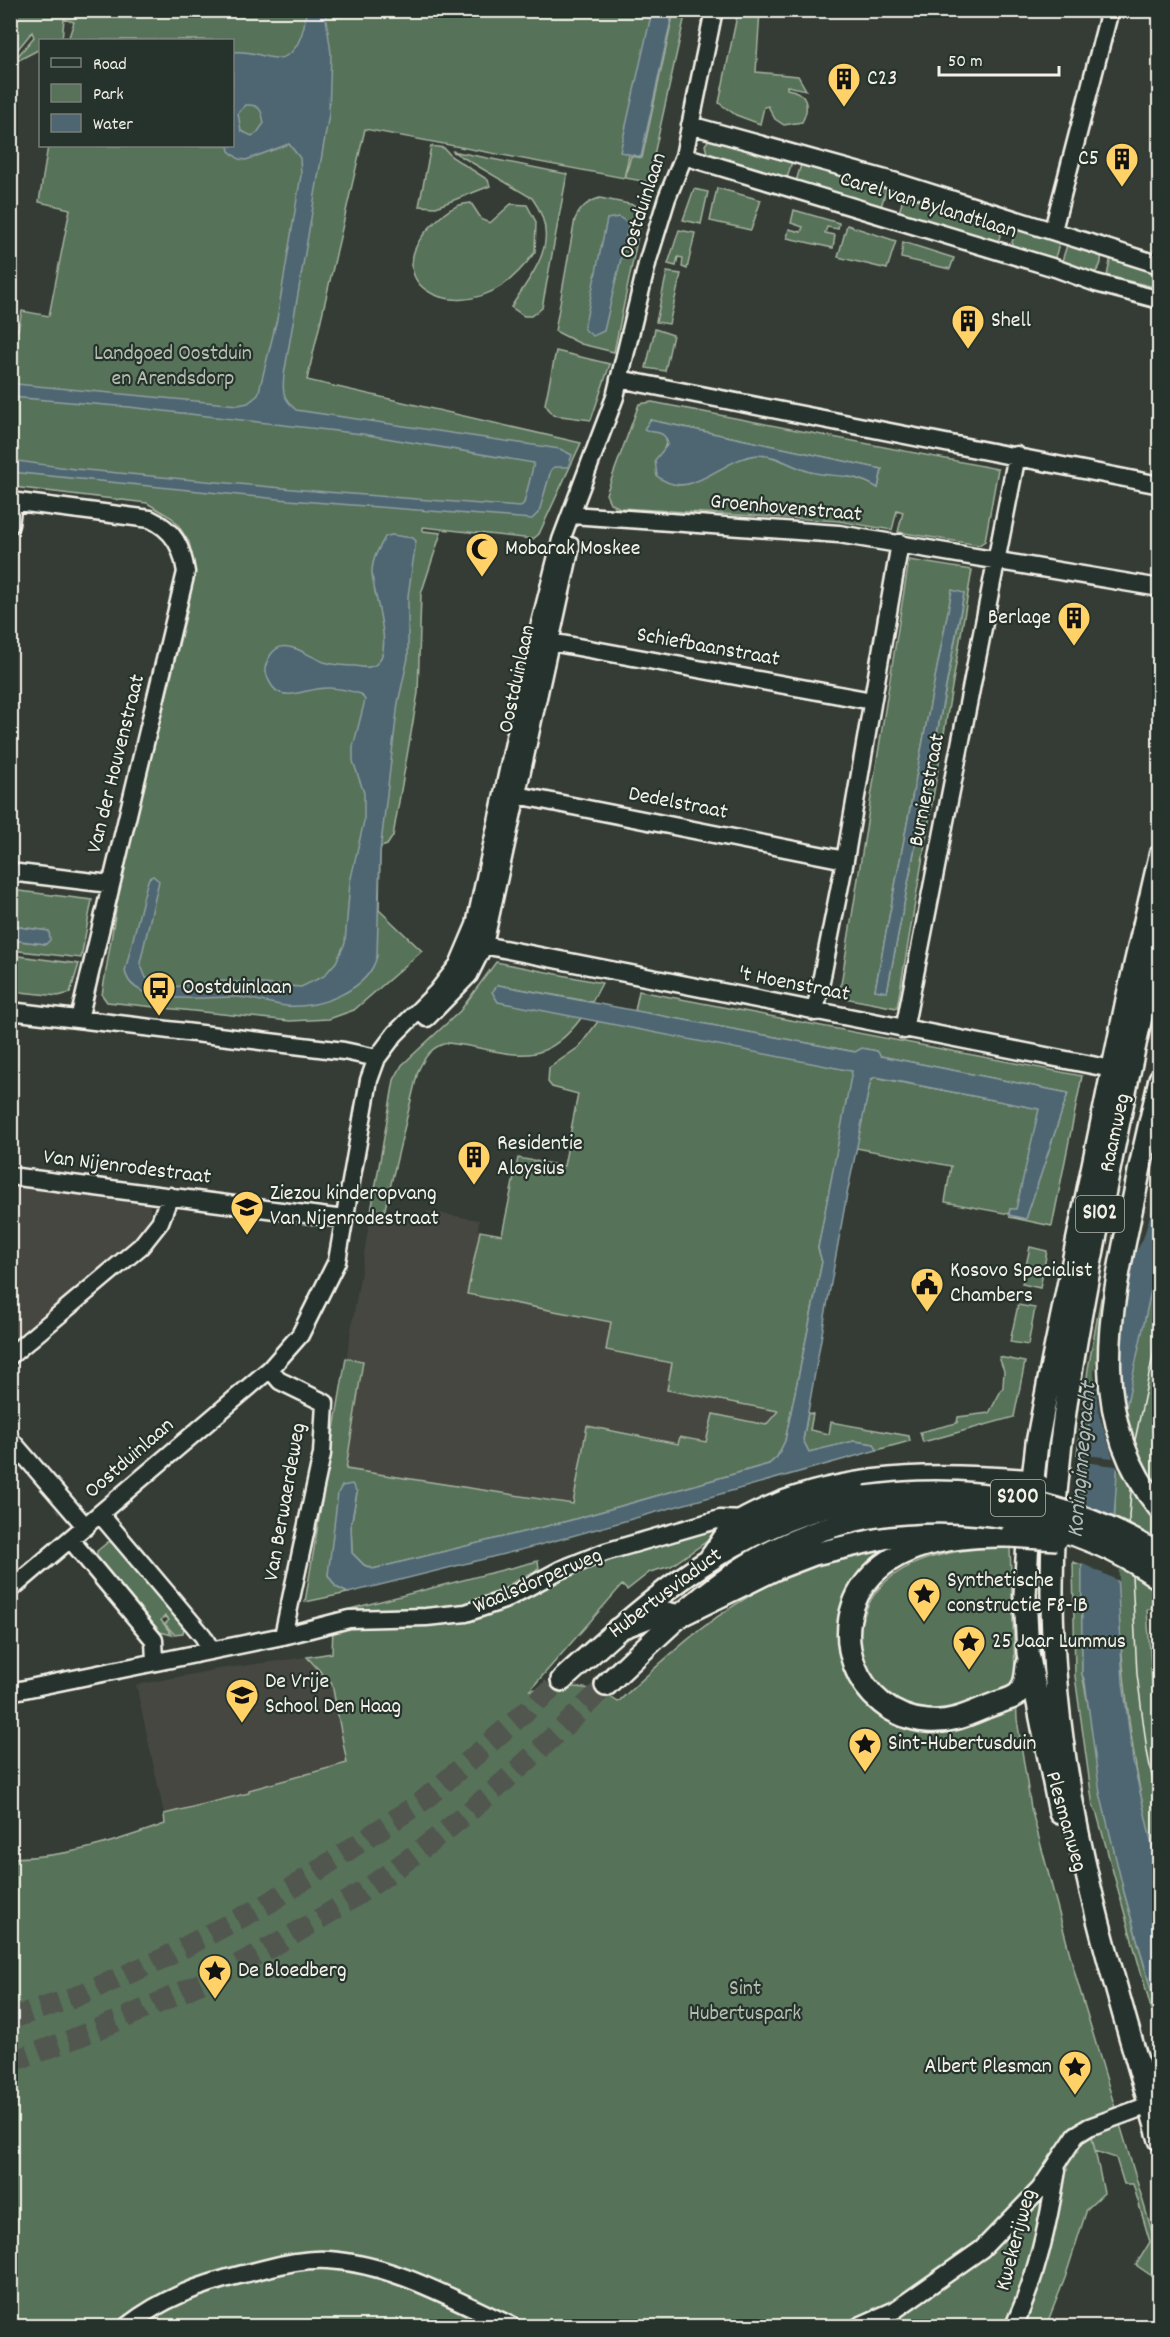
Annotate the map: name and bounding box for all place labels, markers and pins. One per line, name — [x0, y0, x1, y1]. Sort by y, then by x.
building icon: C23 — [826, 61, 862, 108]
place label: C23 — [867, 64, 897, 95]
building icon: C5 — [1104, 141, 1140, 188]
place label: C5 — [1078, 144, 1099, 175]
building icon: Shell — [950, 303, 986, 350]
place label: Shell — [991, 306, 1031, 337]
mosque icon: Mobarak Moskee — [464, 531, 500, 578]
place label: Mobarak Moskee — [505, 534, 640, 565]
building icon: Berlage — [1056, 600, 1092, 647]
place label: Berlage — [988, 603, 1051, 634]
bus stop icon: Oostduinlaan — [141, 970, 177, 1017]
place label: Oostduinlaan — [182, 973, 292, 1004]
place label: Residentie Aloysius — [497, 1129, 583, 1185]
building icon: Residentie Aloysius — [456, 1139, 492, 1186]
place label: Ziezou kinderopvang Van Nijenrodestraat — [270, 1179, 439, 1235]
school or university icon: Ziezou kinderopvang Van Nijenrodestraat — [229, 1189, 265, 1236]
place label: Kosovo Specialist Chambers — [950, 1256, 1092, 1312]
public building icon: Kosovo Specialist Chambers — [909, 1266, 945, 1313]
place label: Synthetische constructie F8-1B — [947, 1566, 1088, 1622]
place icon: Synthetische constructie F8-1B — [906, 1576, 942, 1623]
place icon: 25 Jaar Lummus — [951, 1624, 987, 1671]
place label: 25 Jaar Lummus — [992, 1627, 1126, 1658]
place label: De Vrije School Den Haag — [265, 1667, 401, 1723]
school or university icon: De Vrije School Den Haag — [224, 1677, 260, 1724]
place icon: Sint-Hubertusduin — [847, 1726, 883, 1773]
place label: Sint-Hubertusduin — [888, 1729, 1037, 1760]
place icon: De Bloedberg — [197, 1953, 233, 2000]
place label: De Bloedberg — [238, 1956, 347, 1987]
place icon: Albert Plesman — [1057, 2049, 1093, 2096]
place label: Albert Plesman — [924, 2052, 1052, 2083]

